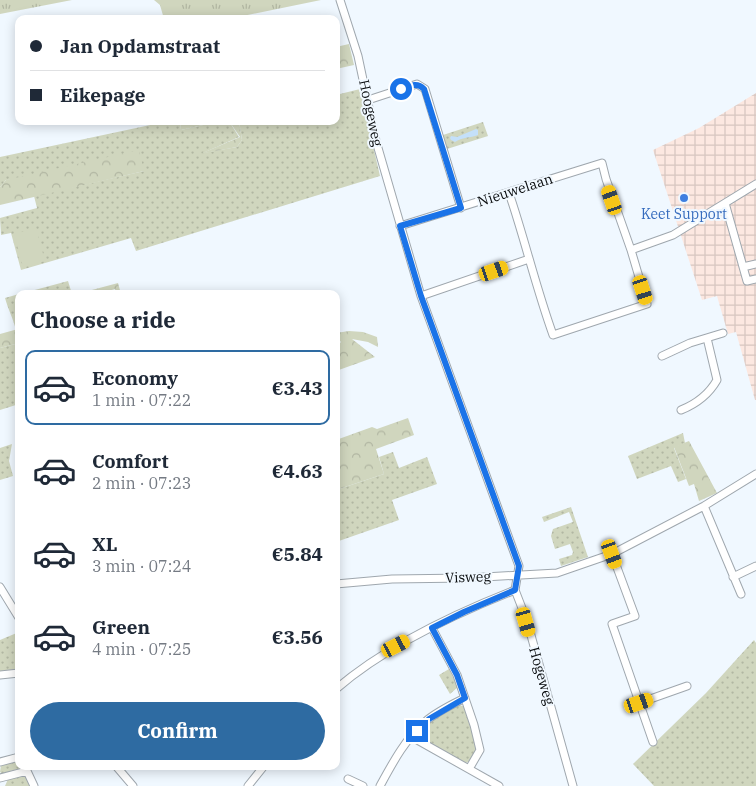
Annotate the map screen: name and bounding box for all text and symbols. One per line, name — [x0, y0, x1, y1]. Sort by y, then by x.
text: Jan Opdamstraat — [60, 34, 220, 58]
street label: Hoogeweg — [355, 78, 387, 148]
route start — [390, 78, 412, 100]
text: Eikepage — [60, 83, 146, 107]
street label: Nieuwelaan — [475, 169, 555, 211]
car — [600, 183, 623, 217]
marker: Keet Support — [678, 192, 690, 204]
place label: Keet Support — [641, 205, 727, 223]
car — [477, 259, 510, 283]
car — [631, 273, 654, 307]
text: Choose a ride — [30, 305, 176, 334]
icon: car — [32, 365, 77, 410]
text: Economy — [92, 366, 178, 390]
text: €3.43 — [272, 376, 323, 400]
text: 1 min · 07:22 — [92, 390, 191, 410]
icon: car — [32, 448, 77, 493]
text: Comfort — [92, 449, 169, 473]
text: €4.63 — [272, 459, 323, 483]
text: 2 min · 07:23 — [92, 473, 191, 493]
icon: car — [32, 531, 77, 576]
text: XL — [92, 532, 118, 556]
car — [599, 537, 624, 571]
text: €5.84 — [272, 542, 323, 566]
text: 3 min · 07:24 — [92, 556, 191, 576]
street label: Visweg — [445, 567, 492, 587]
car — [514, 606, 537, 638]
icon: car — [32, 614, 77, 659]
text: Green — [92, 615, 150, 639]
text: €3.56 — [272, 625, 323, 649]
car — [379, 633, 412, 659]
text: 4 min · 07:25 — [92, 639, 191, 659]
street label: Hogeweg — [525, 645, 559, 708]
car — [622, 691, 655, 715]
button: Confirm — [30, 702, 325, 760]
route end — [406, 720, 428, 742]

